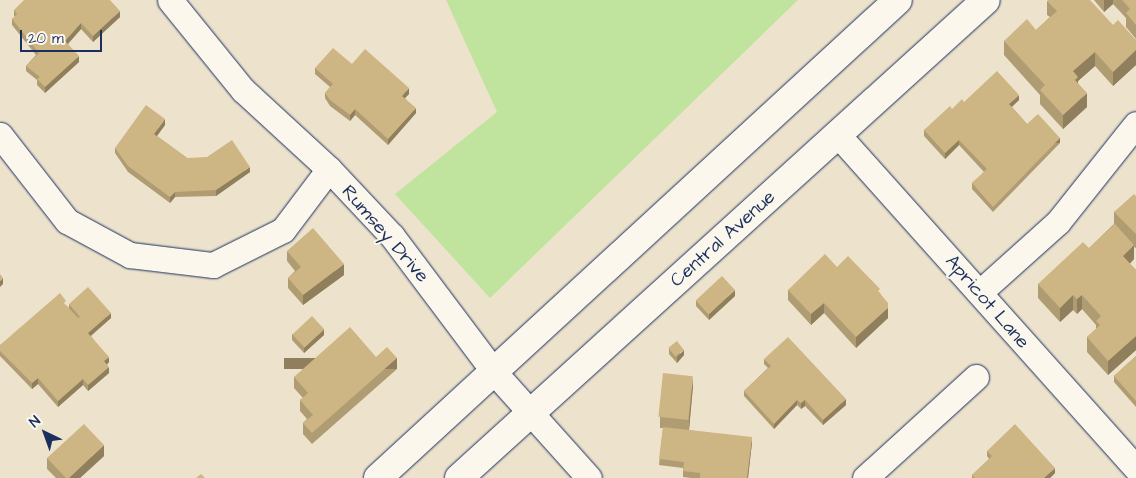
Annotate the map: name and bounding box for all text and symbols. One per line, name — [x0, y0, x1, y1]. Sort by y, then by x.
scale bar — [22, 20, 105, 52]
text: 20 m — [28, 28, 64, 49]
street label: Rumsey Drive — [336, 181, 434, 287]
street label: Central Avenue — [666, 186, 780, 292]
street label: Apricot Lane — [940, 250, 1034, 354]
north arrow — [20, 408, 70, 458]
text: N — [25, 411, 45, 432]

